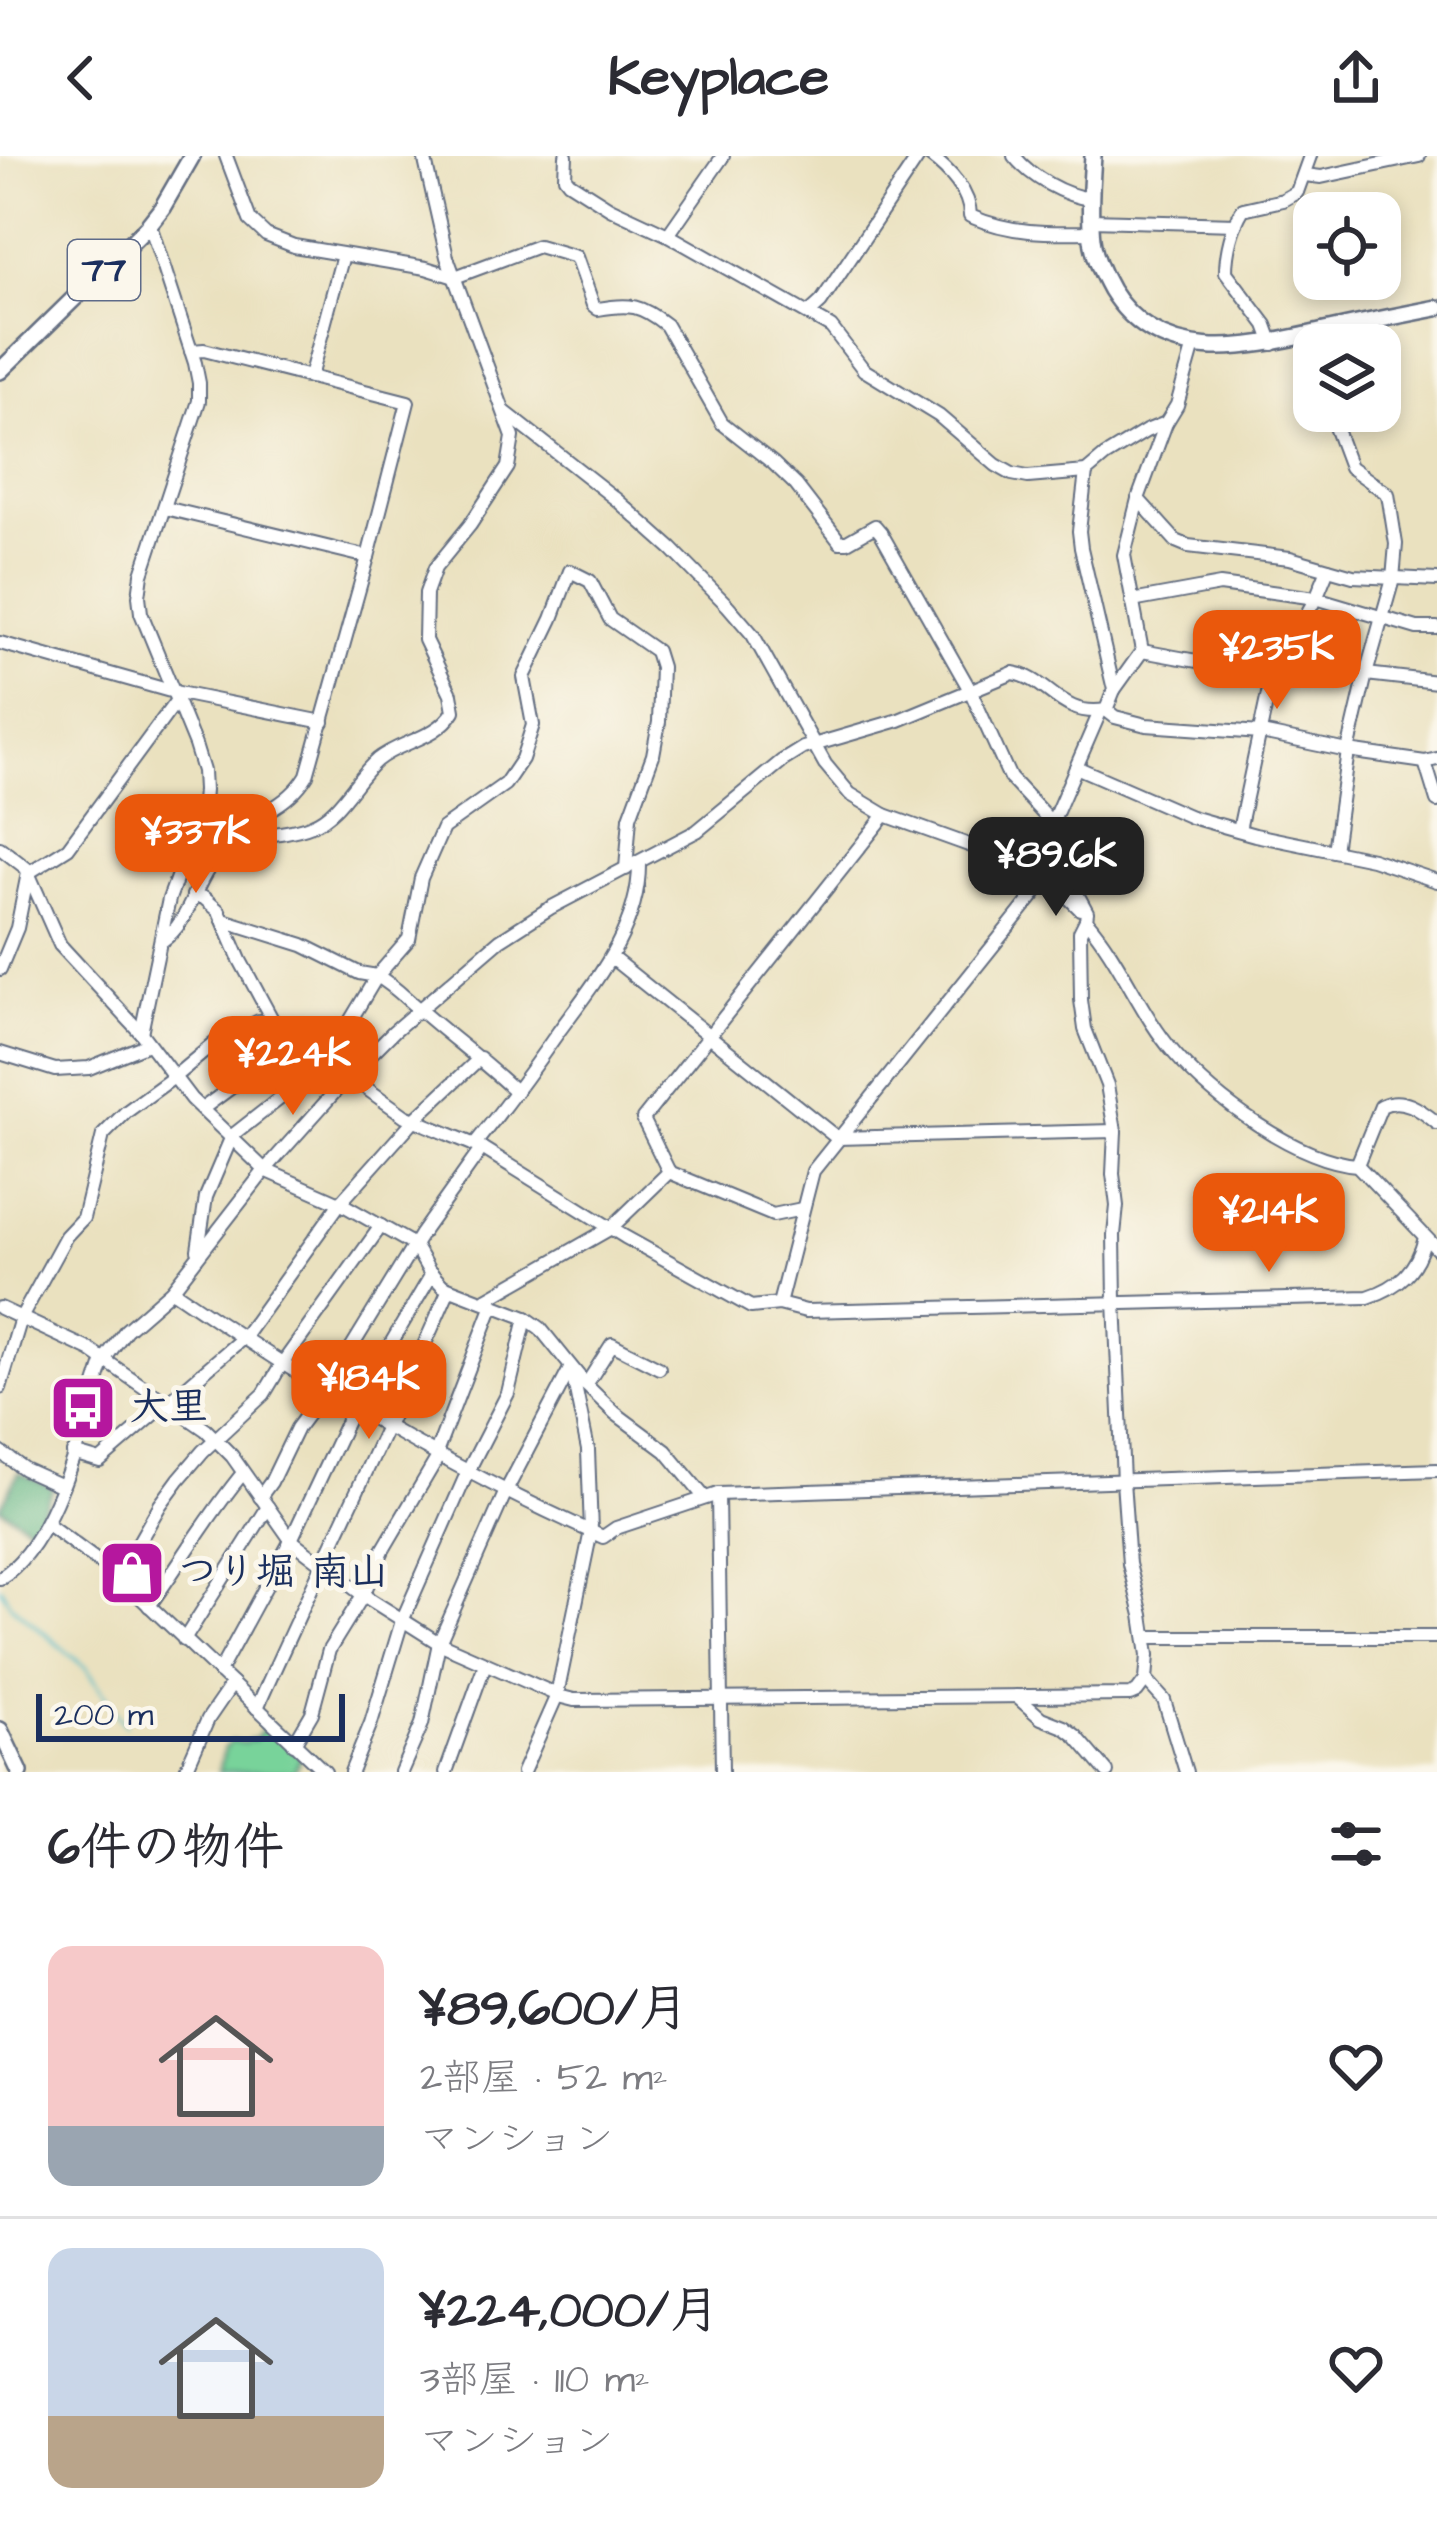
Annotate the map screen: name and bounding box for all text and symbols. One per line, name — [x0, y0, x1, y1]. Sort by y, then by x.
text: Keyplace — [608, 41, 829, 116]
icon: back — [48, 45, 114, 111]
icon: share — [1323, 45, 1389, 111]
map controls — [1293, 192, 1401, 432]
button: locate — [1293, 192, 1401, 300]
road number: 77 — [68, 240, 140, 300]
button: layers — [1293, 324, 1401, 432]
pin: ¥235K — [1193, 610, 1361, 712]
text: ¥235K — [1220, 622, 1334, 676]
pin: ¥337K — [112, 794, 280, 896]
text: ¥337K — [142, 806, 250, 860]
pin: ¥89.6K — [958, 817, 1154, 919]
text: ¥89.6K — [995, 829, 1117, 883]
pin: ¥224K — [209, 1016, 377, 1118]
text: ¥224K — [235, 1028, 351, 1082]
pin: ¥214K — [1185, 1173, 1353, 1275]
text: ¥214K — [1220, 1185, 1318, 1239]
pin: ¥184K — [285, 1340, 453, 1442]
text: ¥184K — [318, 1352, 420, 1406]
bus stop icon: 大里 — [48, 1373, 118, 1443]
place label: 大里 — [130, 1381, 208, 1435]
shop icon: つり堀 南山 — [97, 1538, 167, 1608]
place label: つり堀 南山 — [178, 1546, 389, 1600]
scale bar — [36, 1688, 345, 1741]
text: 200 m — [54, 1692, 153, 1738]
icon: filters — [1323, 1811, 1389, 1877]
text: 6件の物件 — [48, 1813, 284, 1884]
text: ¥89,600/月 — [420, 1974, 689, 2045]
icon: home — [144, 1994, 288, 2138]
icon: heart — [1323, 2033, 1389, 2099]
text: 2部屋 · 52 m² — [420, 2052, 668, 2106]
text: マンション — [420, 2113, 613, 2167]
text: ¥224,000/月 — [420, 2276, 720, 2347]
icon: home — [144, 2296, 288, 2440]
icon: heart — [1323, 2335, 1389, 2401]
text: 3部屋 · 110 m² — [420, 2354, 650, 2408]
text: マンション — [420, 2415, 613, 2469]

